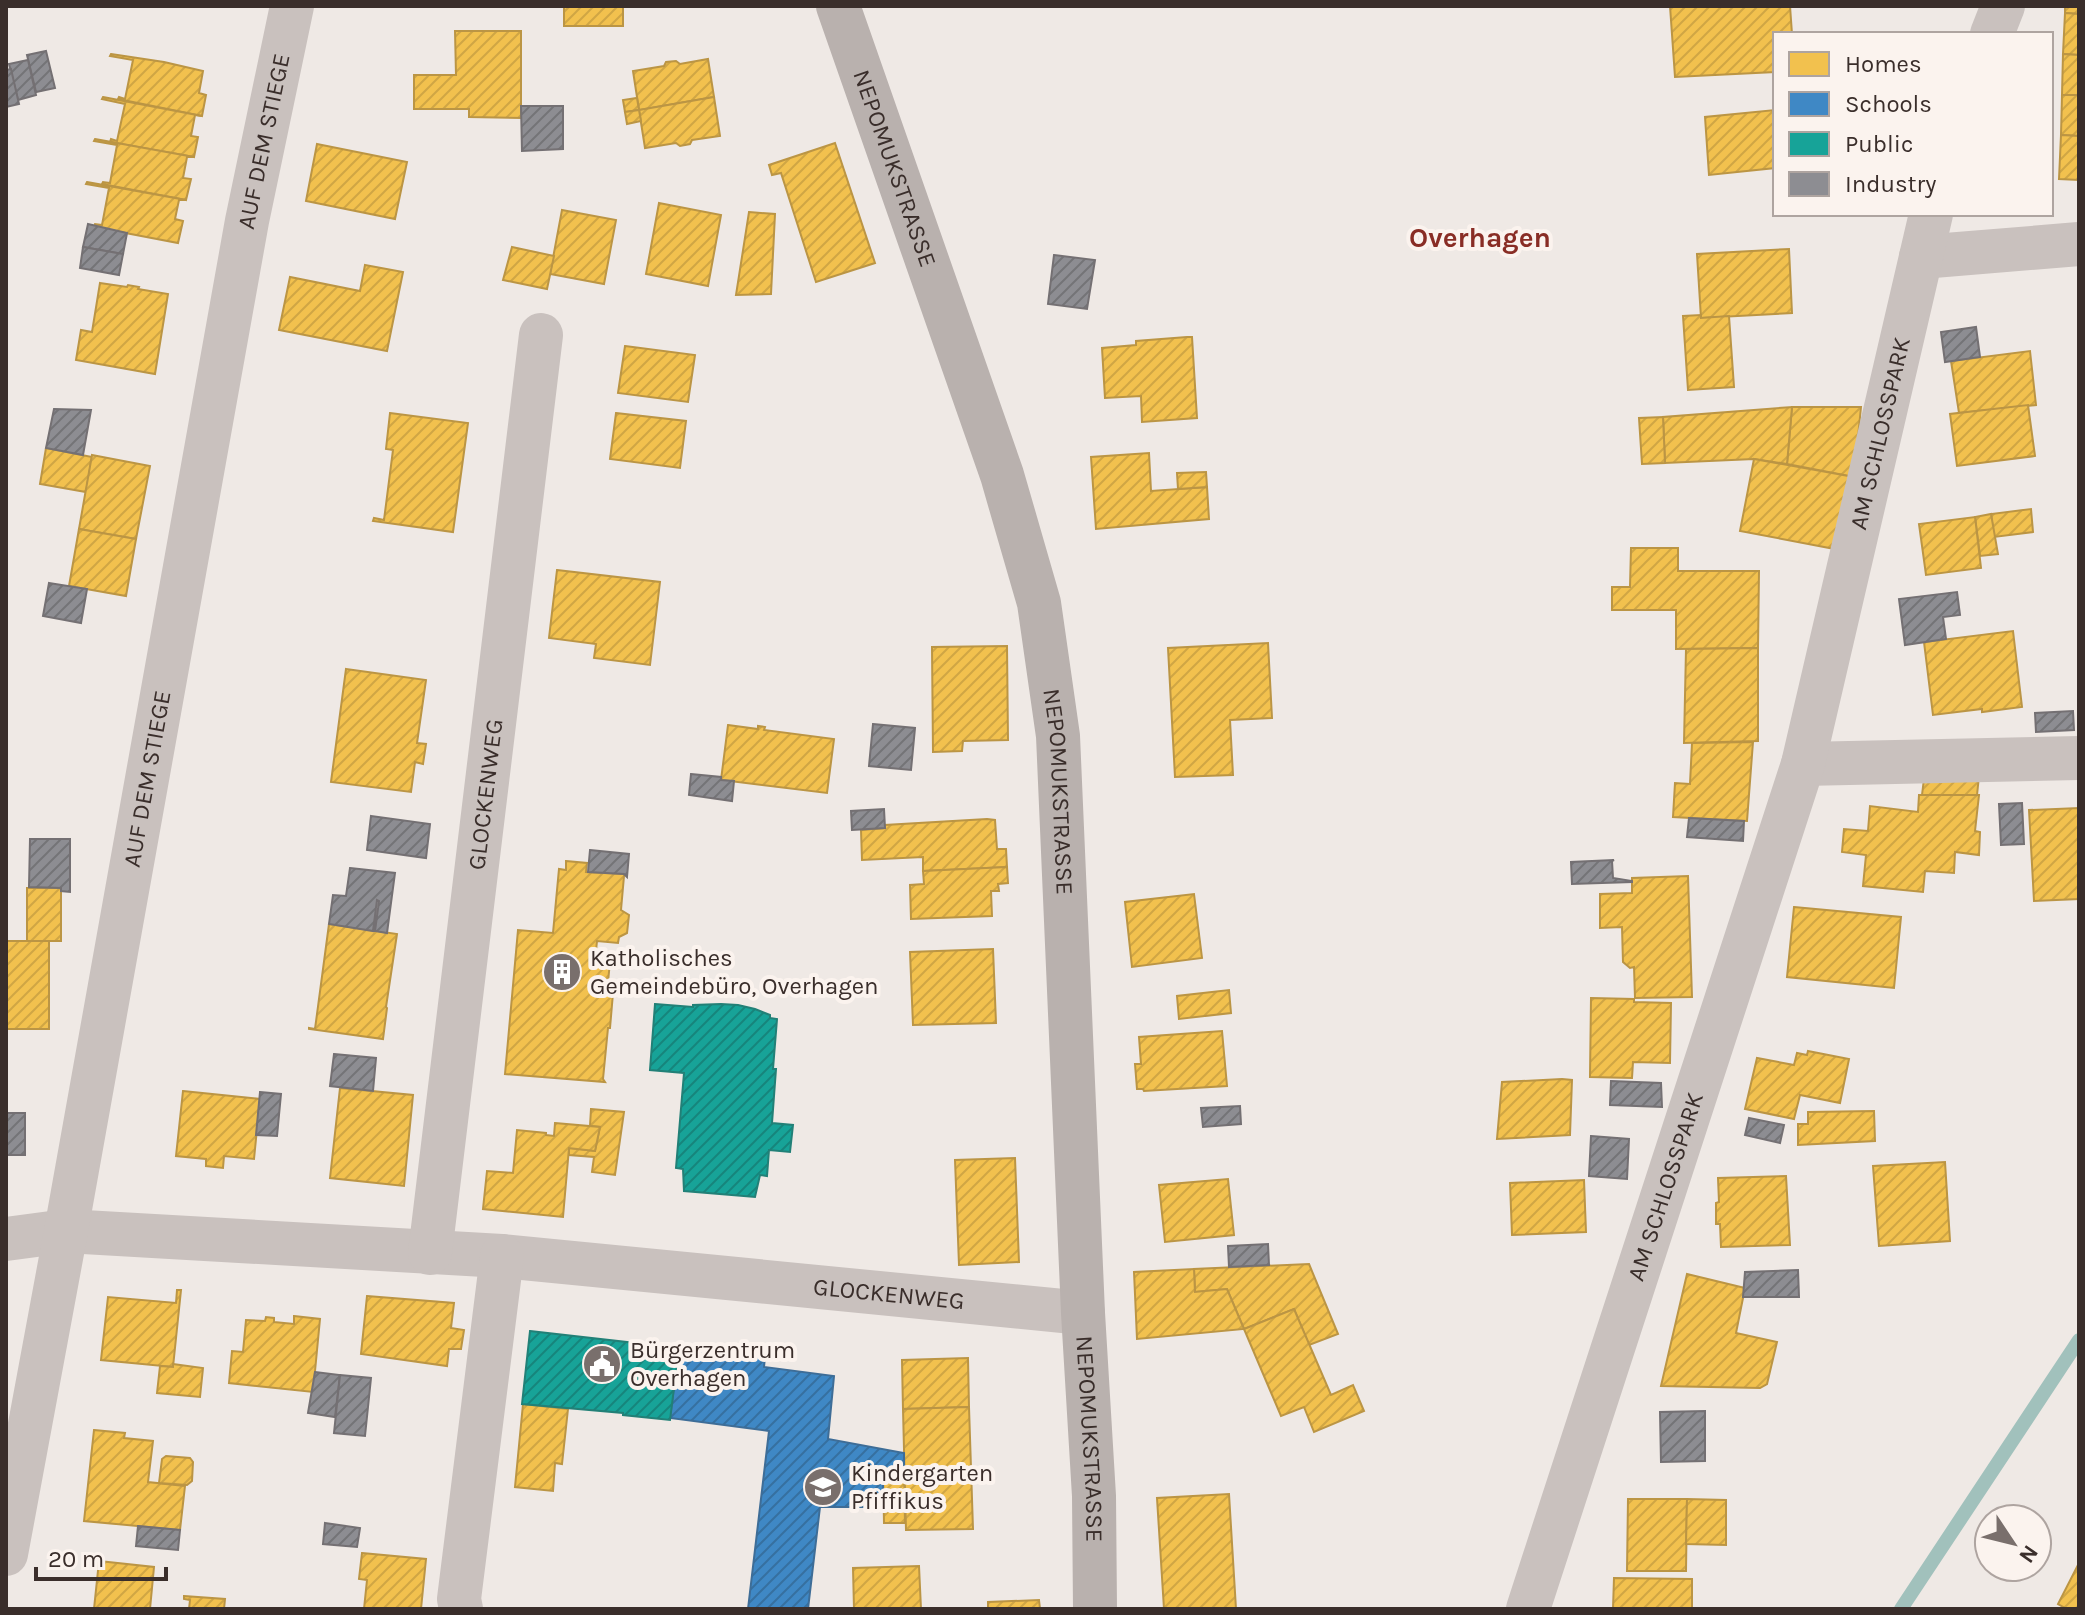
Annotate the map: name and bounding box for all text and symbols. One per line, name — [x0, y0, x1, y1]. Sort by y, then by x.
legend — [1773, 32, 2053, 216]
text: Homes — [1845, 50, 1922, 78]
street label: AUF DEM STIEGE — [232, 51, 296, 231]
street label: NEPOMUKSTRASSE — [847, 66, 942, 271]
text: Schools — [1845, 90, 1932, 118]
text: Public — [1845, 130, 1913, 158]
text: Industry — [1845, 170, 1936, 198]
district label: Overhagen — [1409, 221, 1551, 254]
street label: AM SCHLOSSPARK — [1844, 334, 1916, 532]
street label: NEPOMUKSTRASSE — [1037, 687, 1079, 895]
street label: AUF DEM STIEGE — [117, 688, 177, 869]
street label: GLOCKENWEG — [462, 717, 508, 871]
place label: Katholisches Gemeindebüro, Overhagen — [590, 944, 879, 1000]
building icon: Katholisches Gemeindebüro, Overhagen — [541, 951, 583, 993]
street label: AM SCHLOSSPARK — [1622, 1089, 1709, 1284]
street label: GLOCKENWEG — [812, 1273, 966, 1315]
street label: NEPOMUKSTRASSE — [1070, 1335, 1108, 1542]
place label: Bürgerzentrum Overhagen — [630, 1336, 795, 1392]
public building icon: Bürgerzentrum Overhagen — [581, 1343, 623, 1385]
place label: Kindergarten Pfiffikus — [851, 1459, 993, 1515]
school or university icon: Kindergarten Pfiffikus — [802, 1466, 844, 1508]
north arrow — [1973, 1503, 2053, 1583]
scale bar — [36, 1531, 166, 1581]
text: N — [2013, 1540, 2044, 1568]
text: 20 m — [48, 1545, 104, 1573]

